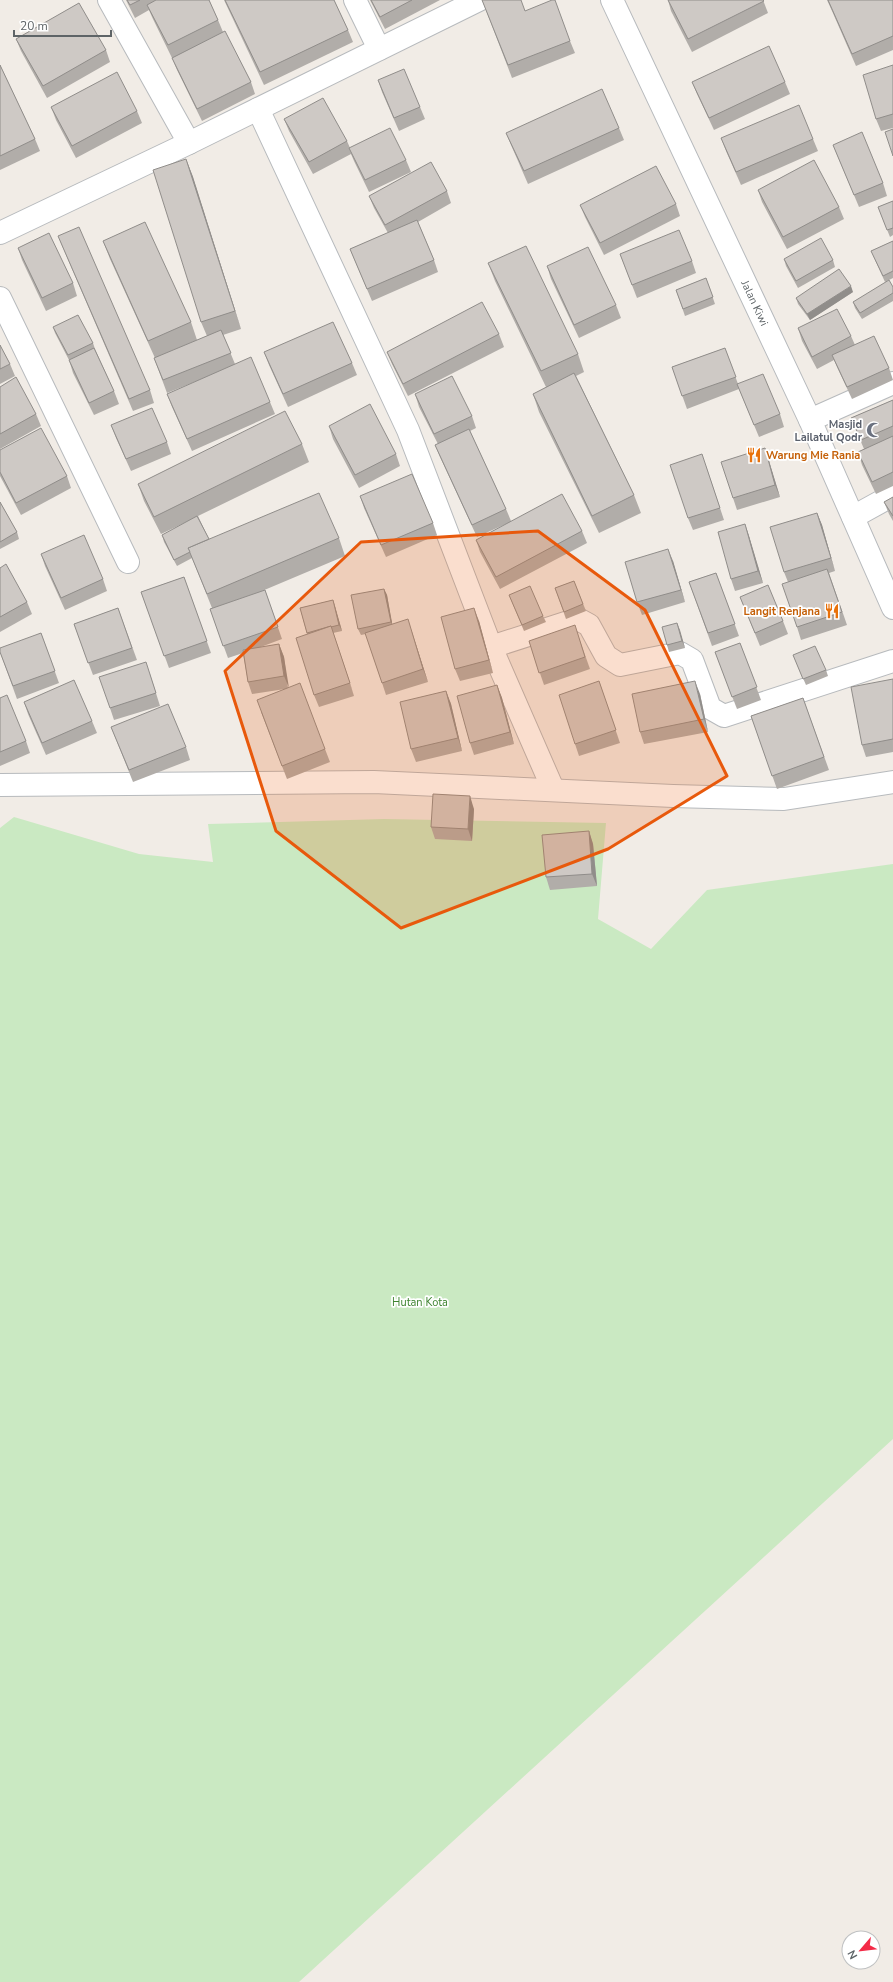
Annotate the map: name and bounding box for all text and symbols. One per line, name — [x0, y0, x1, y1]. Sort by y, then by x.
scale bar — [14, 12, 111, 38]
text: 20 m — [20, 18, 48, 34]
street label: Jalan Kiwi — [737, 277, 772, 328]
place label: Masjid Lailatul Qodr — [795, 417, 863, 445]
mosque icon: Masjid Lailatul Qodr — [865, 421, 883, 439]
restaurant icon: Warung Mie Rania — [745, 446, 763, 464]
place label: Warung Mie Rania — [766, 448, 860, 463]
restaurant icon: Langit Renjana — [823, 602, 841, 620]
place label: Langit Renjana — [744, 604, 820, 619]
park label: Hutan Kota — [392, 1295, 448, 1310]
north arrow — [841, 1930, 881, 1970]
text: N — [844, 1947, 861, 1962]

